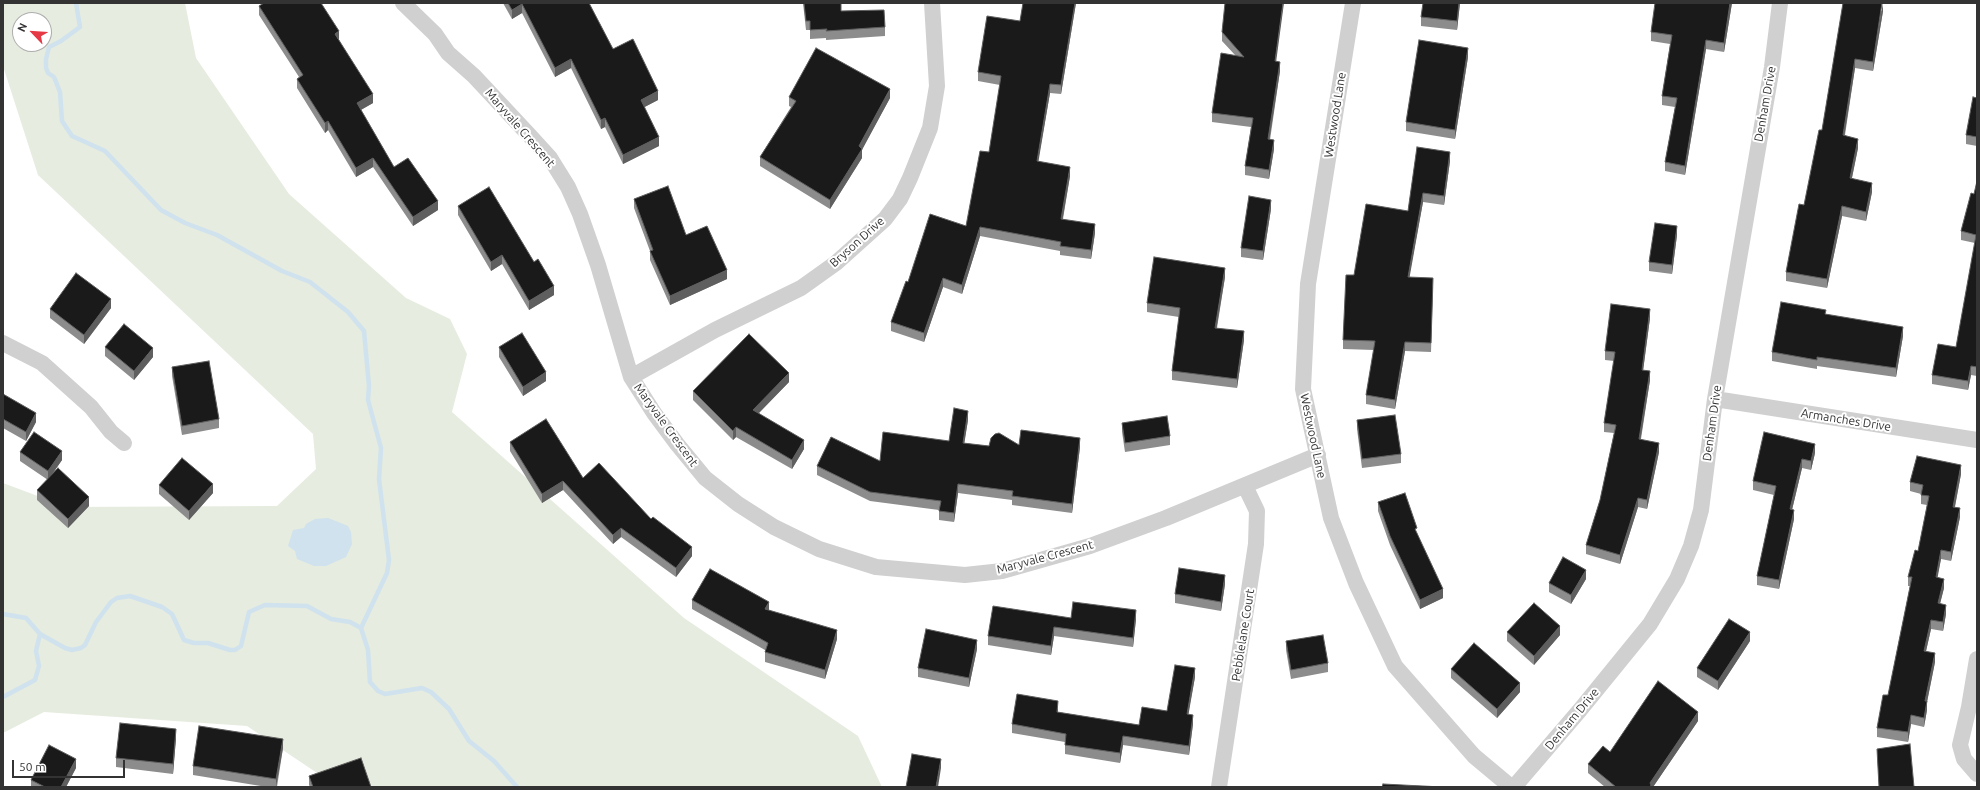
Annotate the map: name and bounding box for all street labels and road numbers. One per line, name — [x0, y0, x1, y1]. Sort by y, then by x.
street label: Denham Drive — [1751, 65, 1779, 143]
street label: Westwood Lane — [1321, 71, 1349, 159]
street label: Maryvale Crescent — [482, 86, 558, 170]
street label: Bryson Drive — [827, 214, 887, 270]
street label: Maryvale Crescent — [631, 381, 701, 469]
street label: Denham Drive — [1700, 384, 1724, 462]
street label: Westwood Lane — [1297, 392, 1329, 480]
street label: Armanches Drive — [1800, 406, 1892, 434]
street label: Maryvale Crescent — [995, 537, 1095, 577]
street label: Pebblelane Court — [1229, 588, 1257, 682]
street label: Denham Drive — [1542, 685, 1602, 753]

